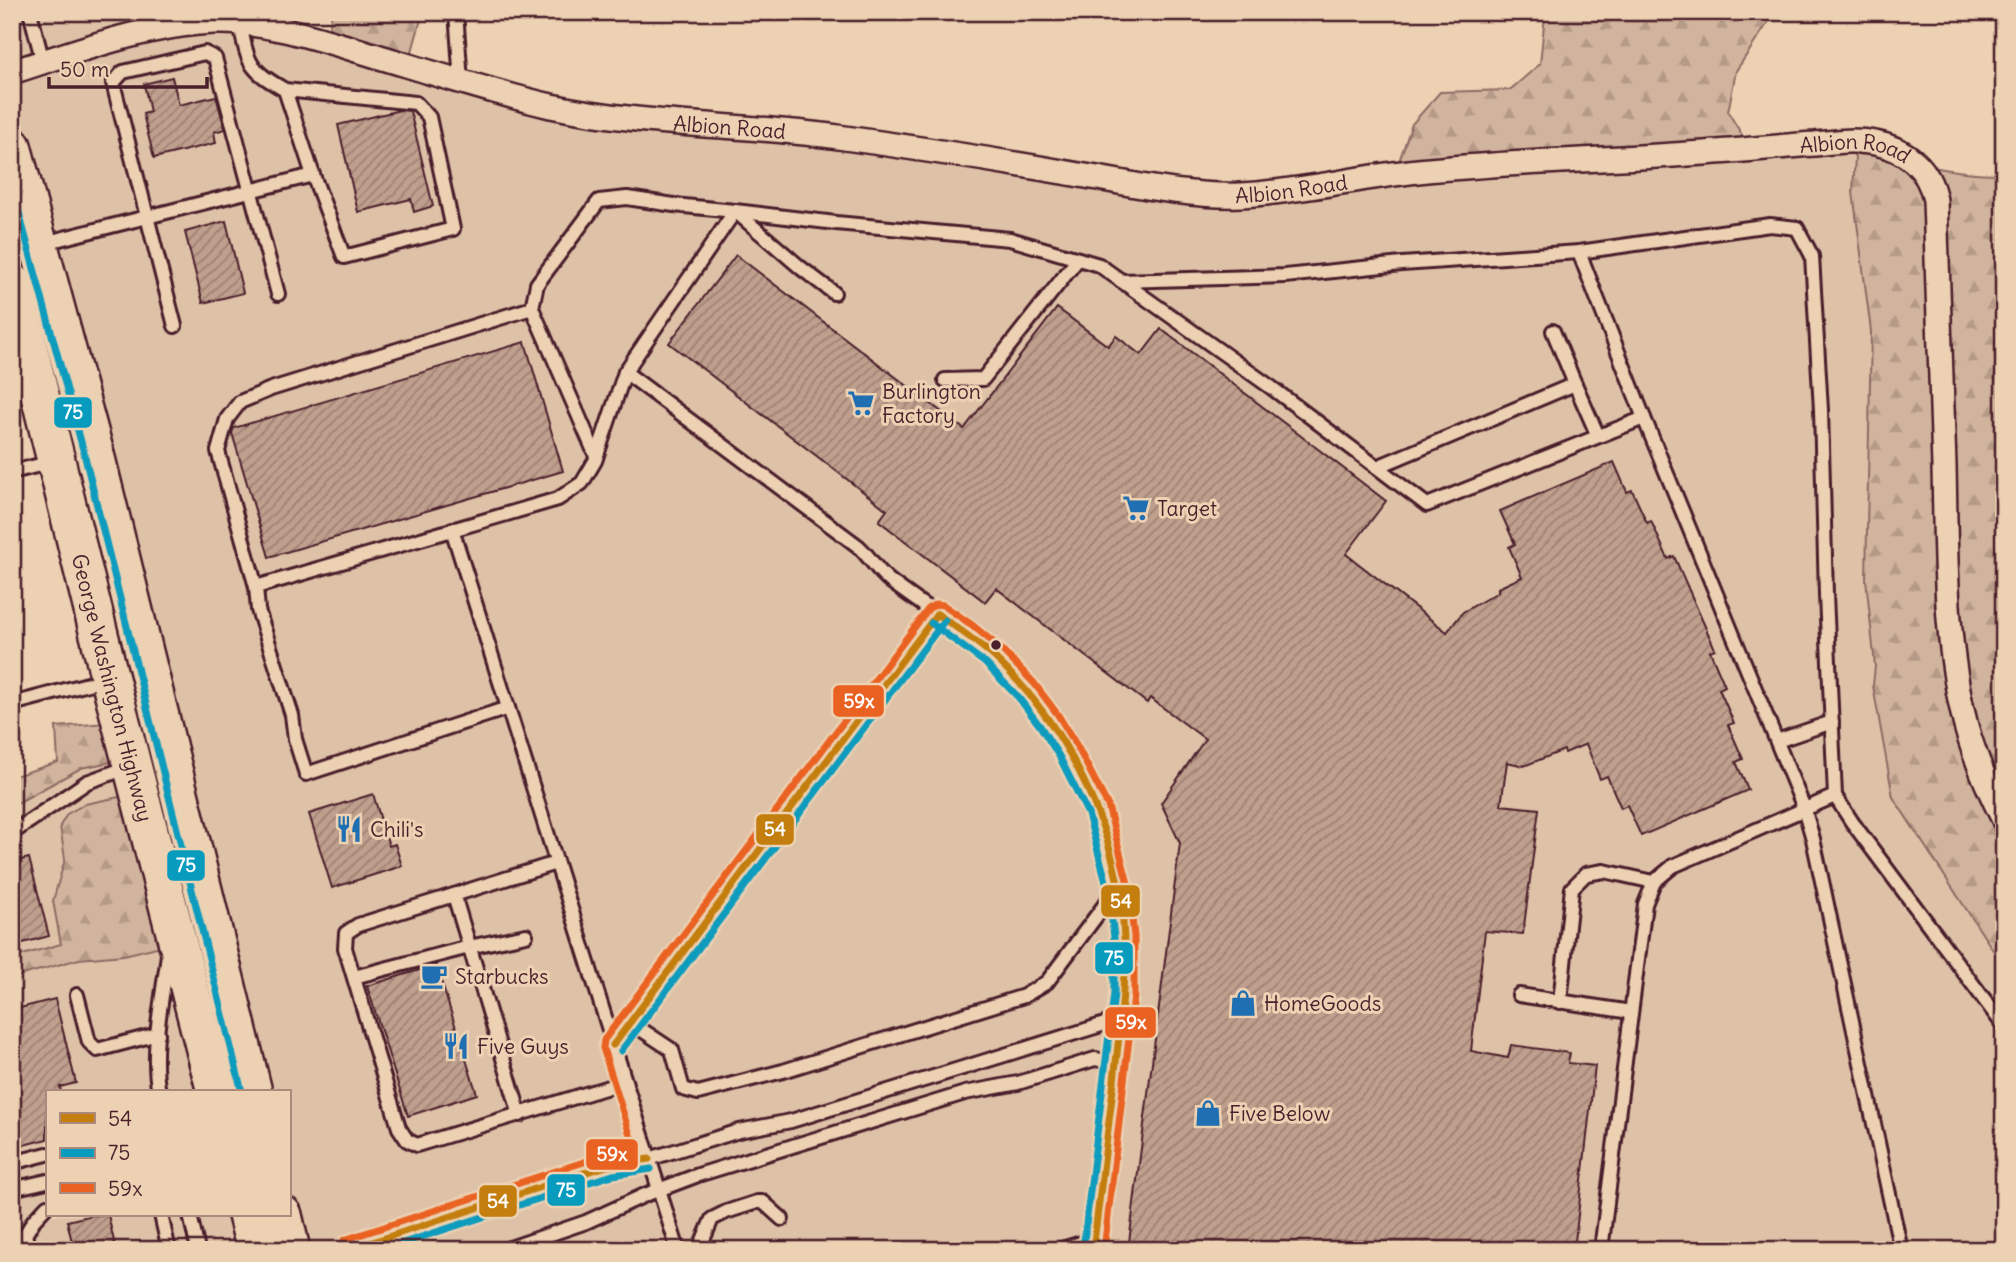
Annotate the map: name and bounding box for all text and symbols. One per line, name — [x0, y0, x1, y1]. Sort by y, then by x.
scale bar — [49, 46, 206, 90]
text: 50 m — [60, 56, 109, 83]
street label: Albion Road — [672, 109, 787, 145]
street label: Albion Road — [1799, 127, 1916, 169]
street label: Albion Road — [1234, 168, 1349, 209]
place label: Burlington Factory — [882, 378, 981, 429]
supermarket icon: Burlington Factory — [846, 388, 876, 418]
line badge: 75 — [53, 396, 93, 429]
text: 75 — [63, 400, 83, 424]
supermarket icon: Target — [1121, 493, 1151, 523]
place label: Target — [1157, 495, 1217, 522]
street label: George Washington Highway — [66, 551, 160, 824]
unlabelled marker — [989, 638, 1003, 652]
line badge: 59x — [832, 684, 885, 718]
text: 59x — [843, 689, 875, 713]
line badge: 54 — [755, 813, 795, 846]
restaurant icon: Chili's — [334, 814, 364, 844]
place label: Chili's — [370, 816, 424, 843]
text: 54 — [764, 817, 786, 841]
line badge: 75 — [166, 849, 206, 882]
text: 75 — [176, 853, 196, 877]
line badge: 54 — [1100, 884, 1141, 918]
text: 54 — [1110, 889, 1132, 913]
line badge: 75 — [1094, 941, 1134, 975]
text: 75 — [1104, 946, 1124, 970]
cafe icon: Starbucks — [419, 961, 449, 991]
place label: Starbucks — [455, 963, 549, 990]
shop icon: HomeGoods — [1228, 988, 1258, 1018]
place label: HomeGoods — [1264, 990, 1381, 1017]
line badge: 59x — [1104, 1006, 1157, 1039]
text: 59x — [1115, 1010, 1147, 1034]
restaurant icon: Five Guys — [441, 1031, 471, 1061]
place label: Five Guys — [477, 1033, 569, 1060]
legend — [46, 1090, 290, 1216]
shop icon: Five Below — [1193, 1098, 1223, 1128]
place label: Five Below — [1229, 1100, 1330, 1127]
text: 54 — [108, 1105, 132, 1132]
line badge: 59x — [585, 1138, 639, 1171]
text: 75 — [108, 1139, 130, 1166]
text: 59x — [596, 1142, 628, 1166]
line badge: 75 — [546, 1173, 586, 1207]
text: 59x — [108, 1175, 142, 1202]
text: 75 — [556, 1178, 576, 1202]
line badge: 54 — [478, 1184, 518, 1218]
text: 54 — [487, 1189, 509, 1213]

